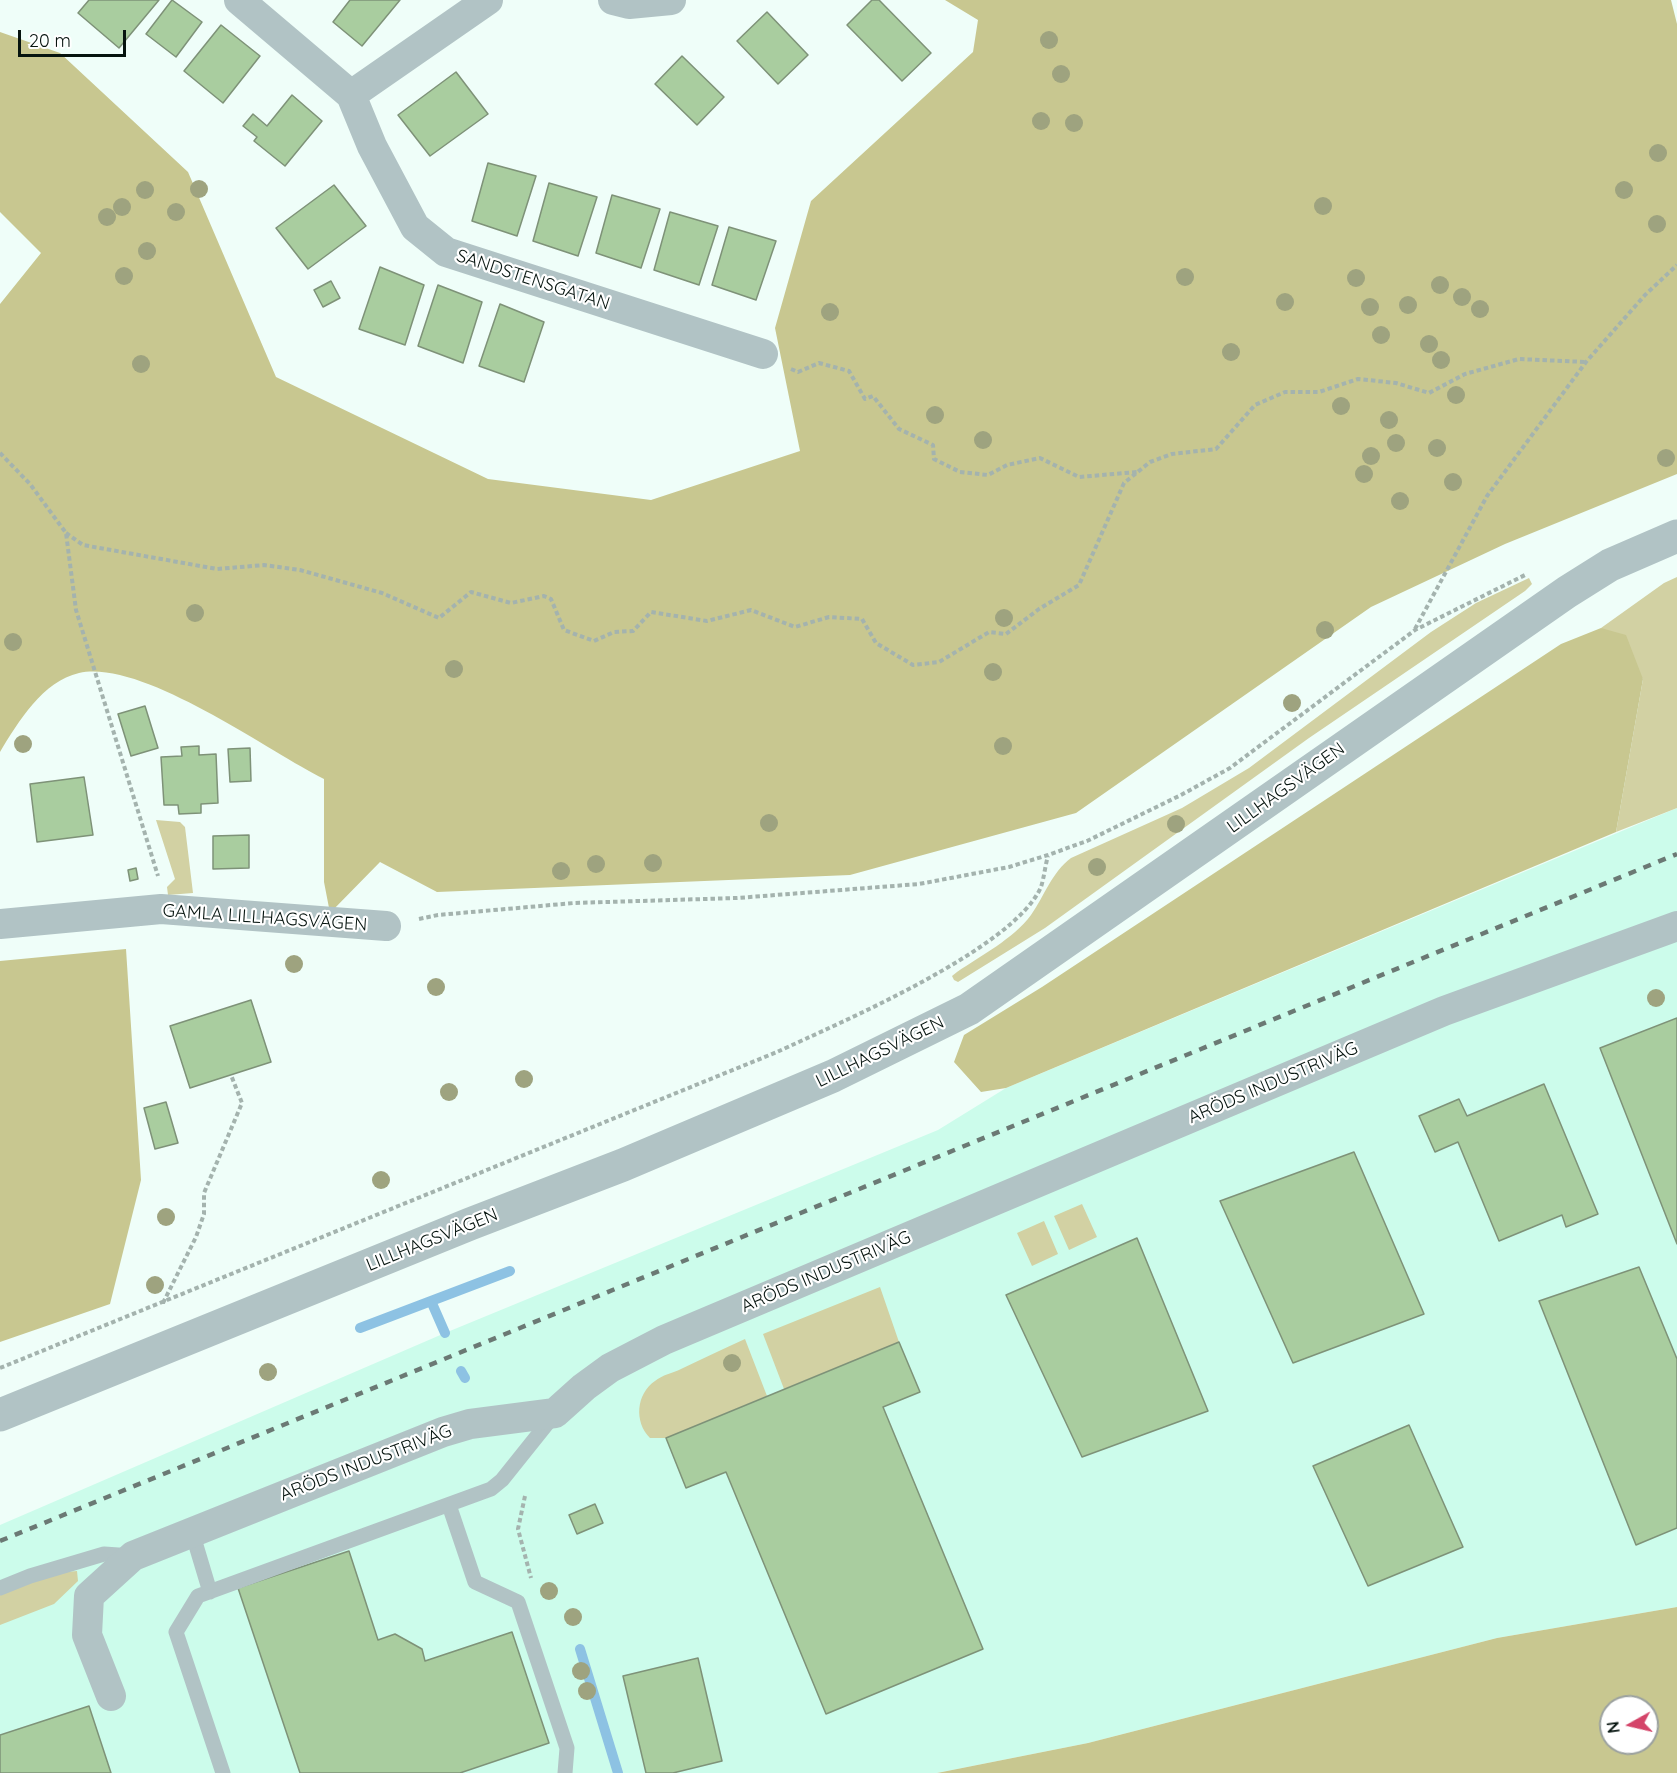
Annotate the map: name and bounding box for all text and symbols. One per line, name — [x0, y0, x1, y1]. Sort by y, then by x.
scale bar — [21, 18, 129, 56]
text: 20 m — [29, 29, 71, 52]
street label: SANDSTENSGATAN — [453, 245, 613, 315]
street label: LILLHAGSVÄGEN — [1223, 738, 1349, 838]
street label: GAMLA LILLHAGSVÄGEN — [162, 900, 368, 936]
street label: LILLHAGSVÄGEN — [812, 1012, 948, 1092]
street label: ARÖDS INDUSTRIVÄG — [1185, 1037, 1361, 1129]
street label: LILLHAGSVÄGEN — [363, 1204, 501, 1276]
street label: ARÖDS INDUSTRIVÄG — [738, 1226, 914, 1318]
street label: ARÖDS INDUSTRIVÄG — [277, 1420, 455, 1506]
north arrow — [1599, 1695, 1659, 1755]
text: N — [1602, 1720, 1624, 1734]

